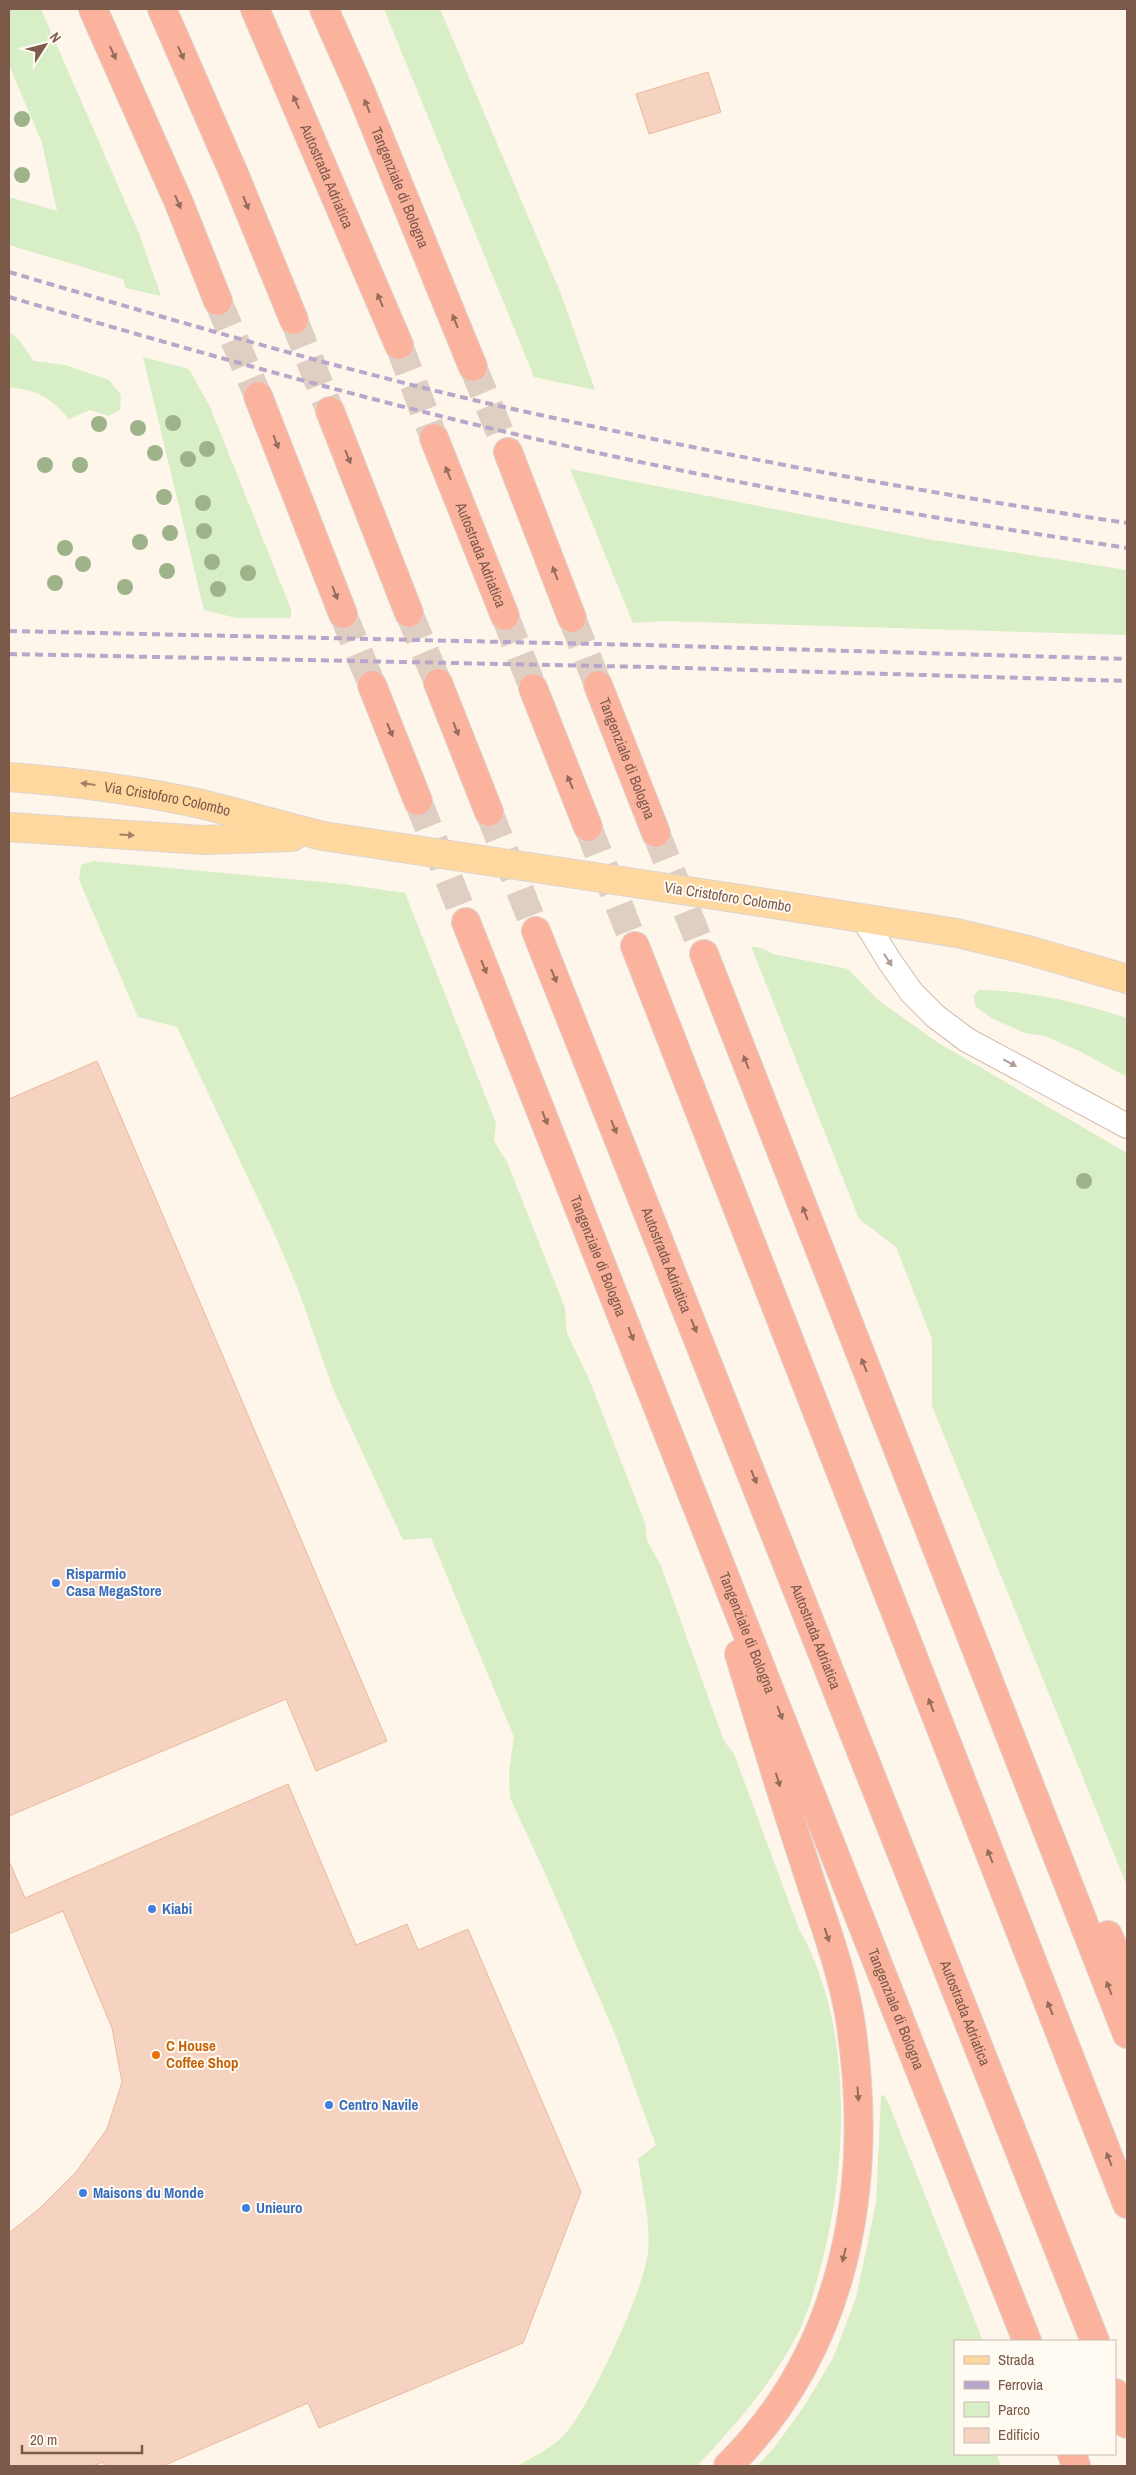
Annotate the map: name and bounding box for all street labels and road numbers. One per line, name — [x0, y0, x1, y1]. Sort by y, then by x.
street label: Autostrada Adriatica — [295, 120, 359, 232]
street label: Tangenziale di Bologna — [366, 124, 434, 251]
street label: Autostrada Adriatica — [450, 498, 512, 611]
street label: Tangenziale di Bologna — [594, 695, 661, 822]
street label: Via Cristoforo Colombo — [103, 776, 233, 821]
street label: Via Cristoforo Colombo — [663, 876, 793, 917]
street label: Tangenziale di Bologna — [565, 1192, 632, 1320]
street label: Autostrada Adriatica — [636, 1203, 697, 1316]
street label: Tangenziale di Bologna — [714, 1569, 781, 1696]
street label: Autostrada Adriatica — [786, 1580, 847, 1692]
street label: Tangenziale di Bologna — [863, 1945, 930, 2073]
street label: Autostrada Adriatica — [935, 1956, 996, 2069]

